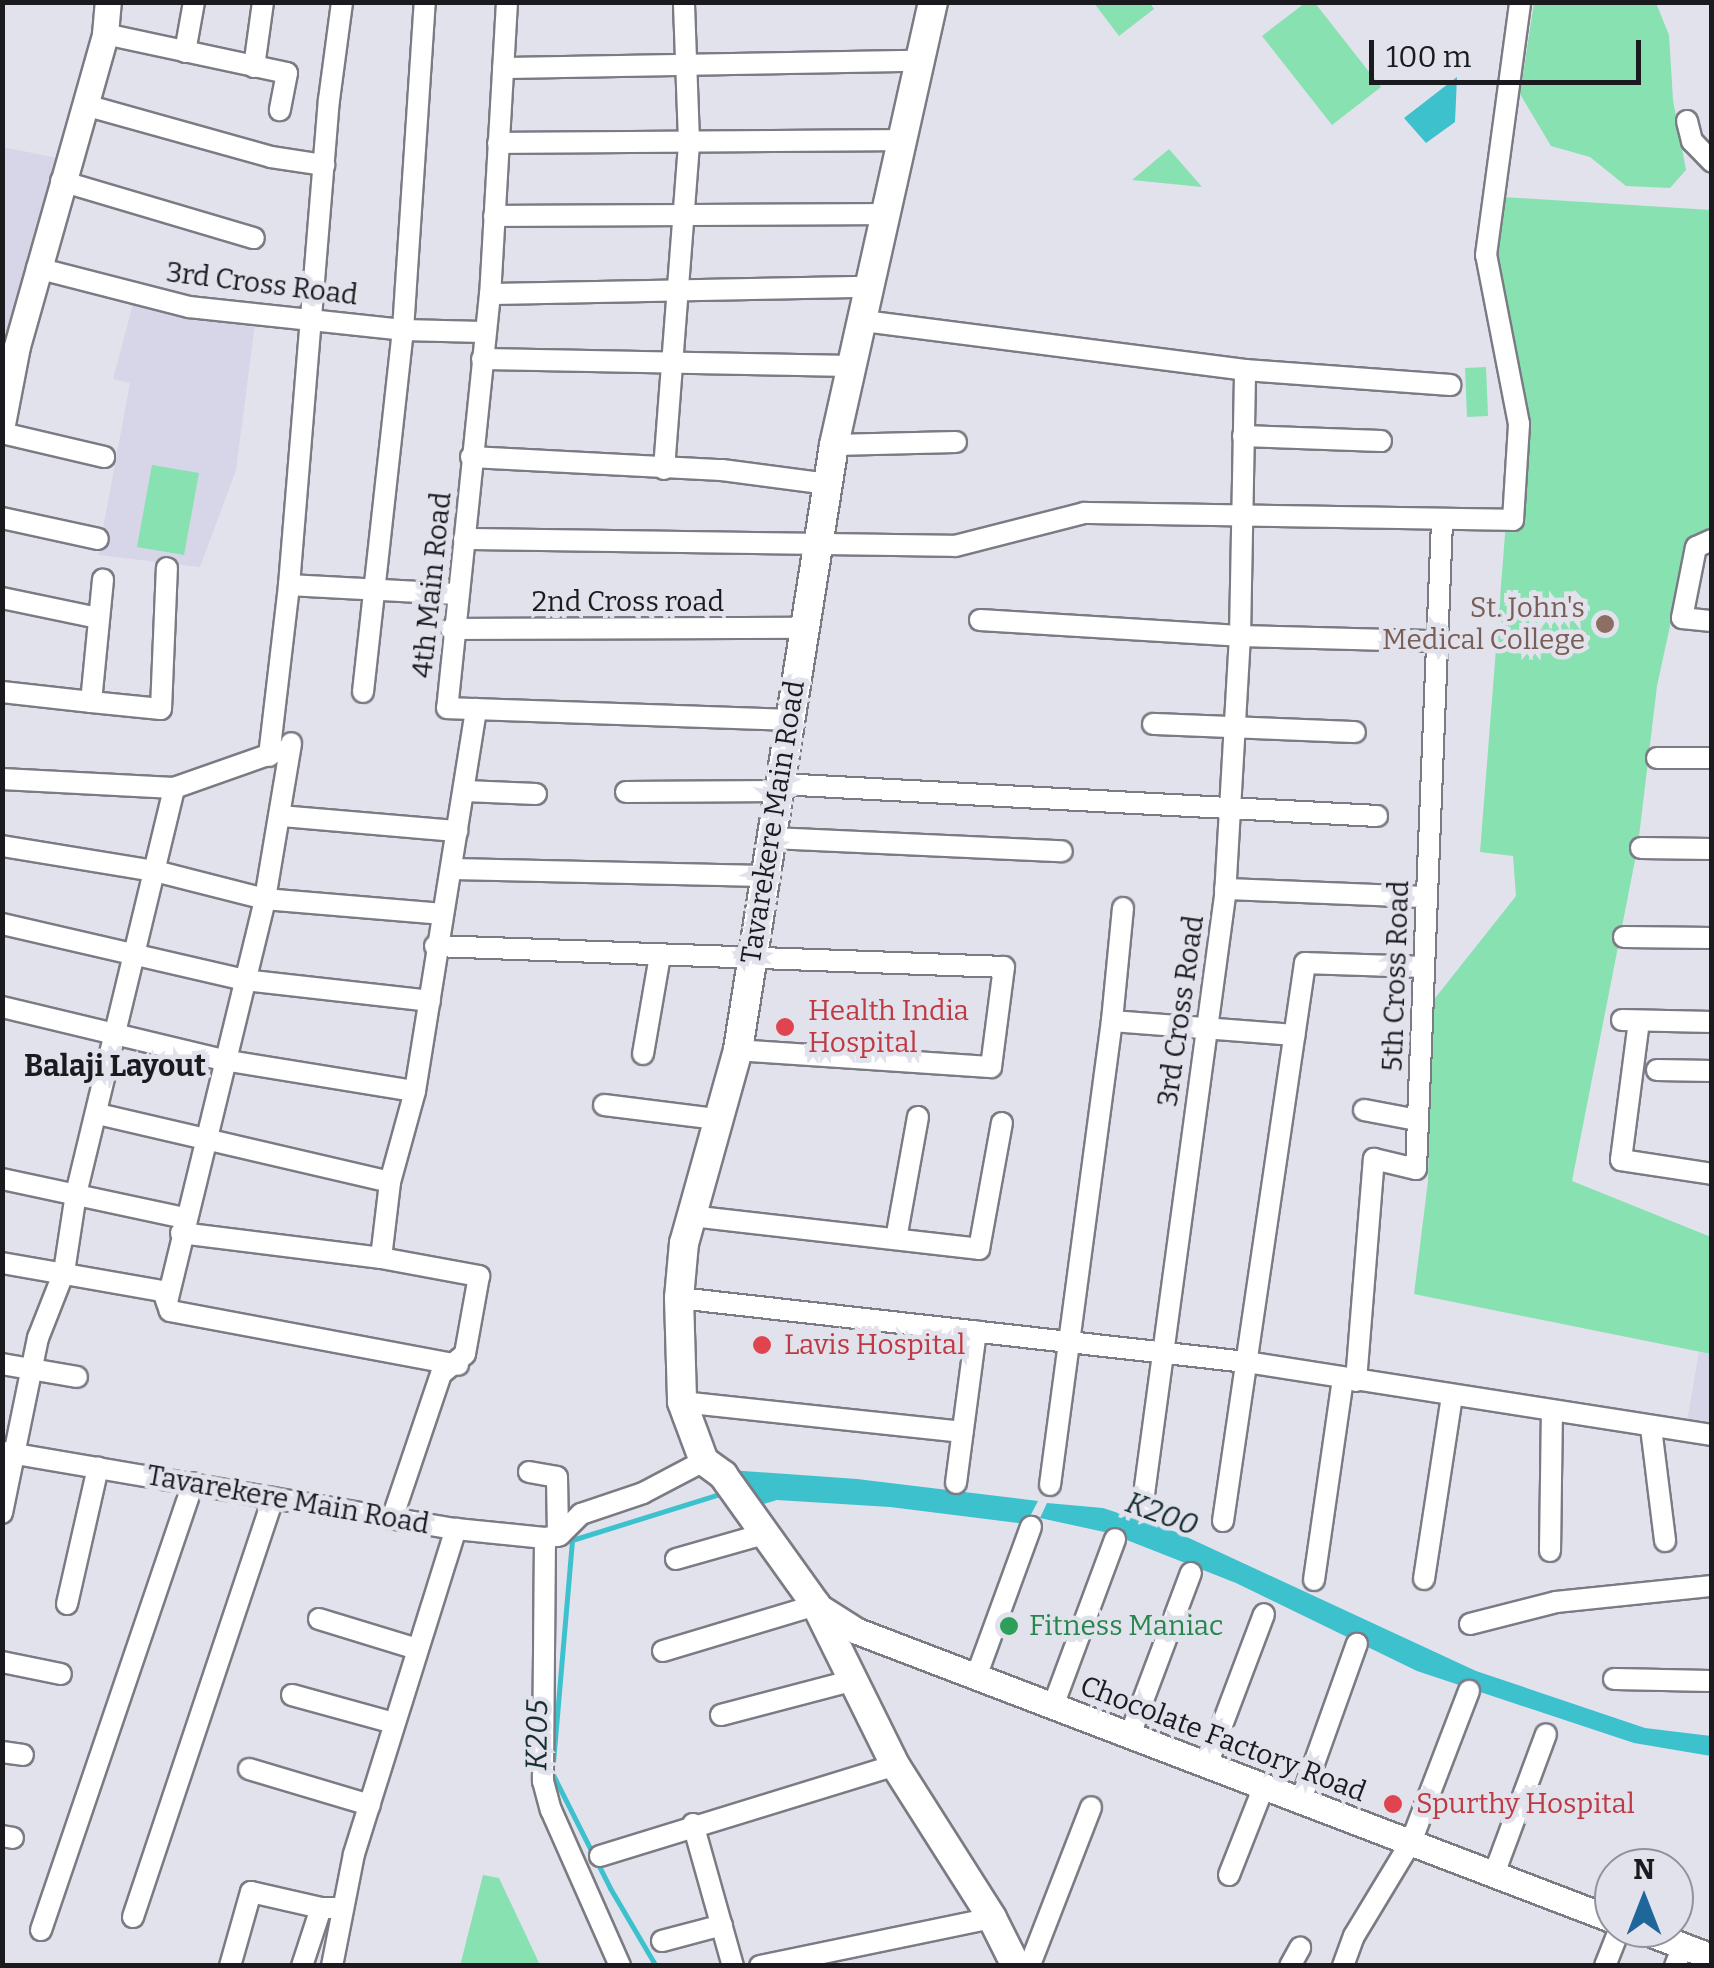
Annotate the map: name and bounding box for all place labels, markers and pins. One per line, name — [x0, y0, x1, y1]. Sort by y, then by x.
place label: St. John's Medical College — [1382, 591, 1585, 657]
marker: St. John's Medical College — [1594, 613, 1616, 635]
place label: Health India Hospital — [808, 994, 969, 1060]
marker: Health India Hospital — [772, 1014, 798, 1040]
place label: Lavis Hospital — [784, 1328, 965, 1362]
marker: Lavis Hospital — [749, 1332, 775, 1358]
place label: Fitness Maniac — [1029, 1609, 1223, 1643]
marker: Fitness Maniac — [998, 1615, 1020, 1637]
place label: Spurthy Hospital — [1416, 1787, 1635, 1821]
marker: Spurthy Hospital — [1380, 1791, 1406, 1817]

